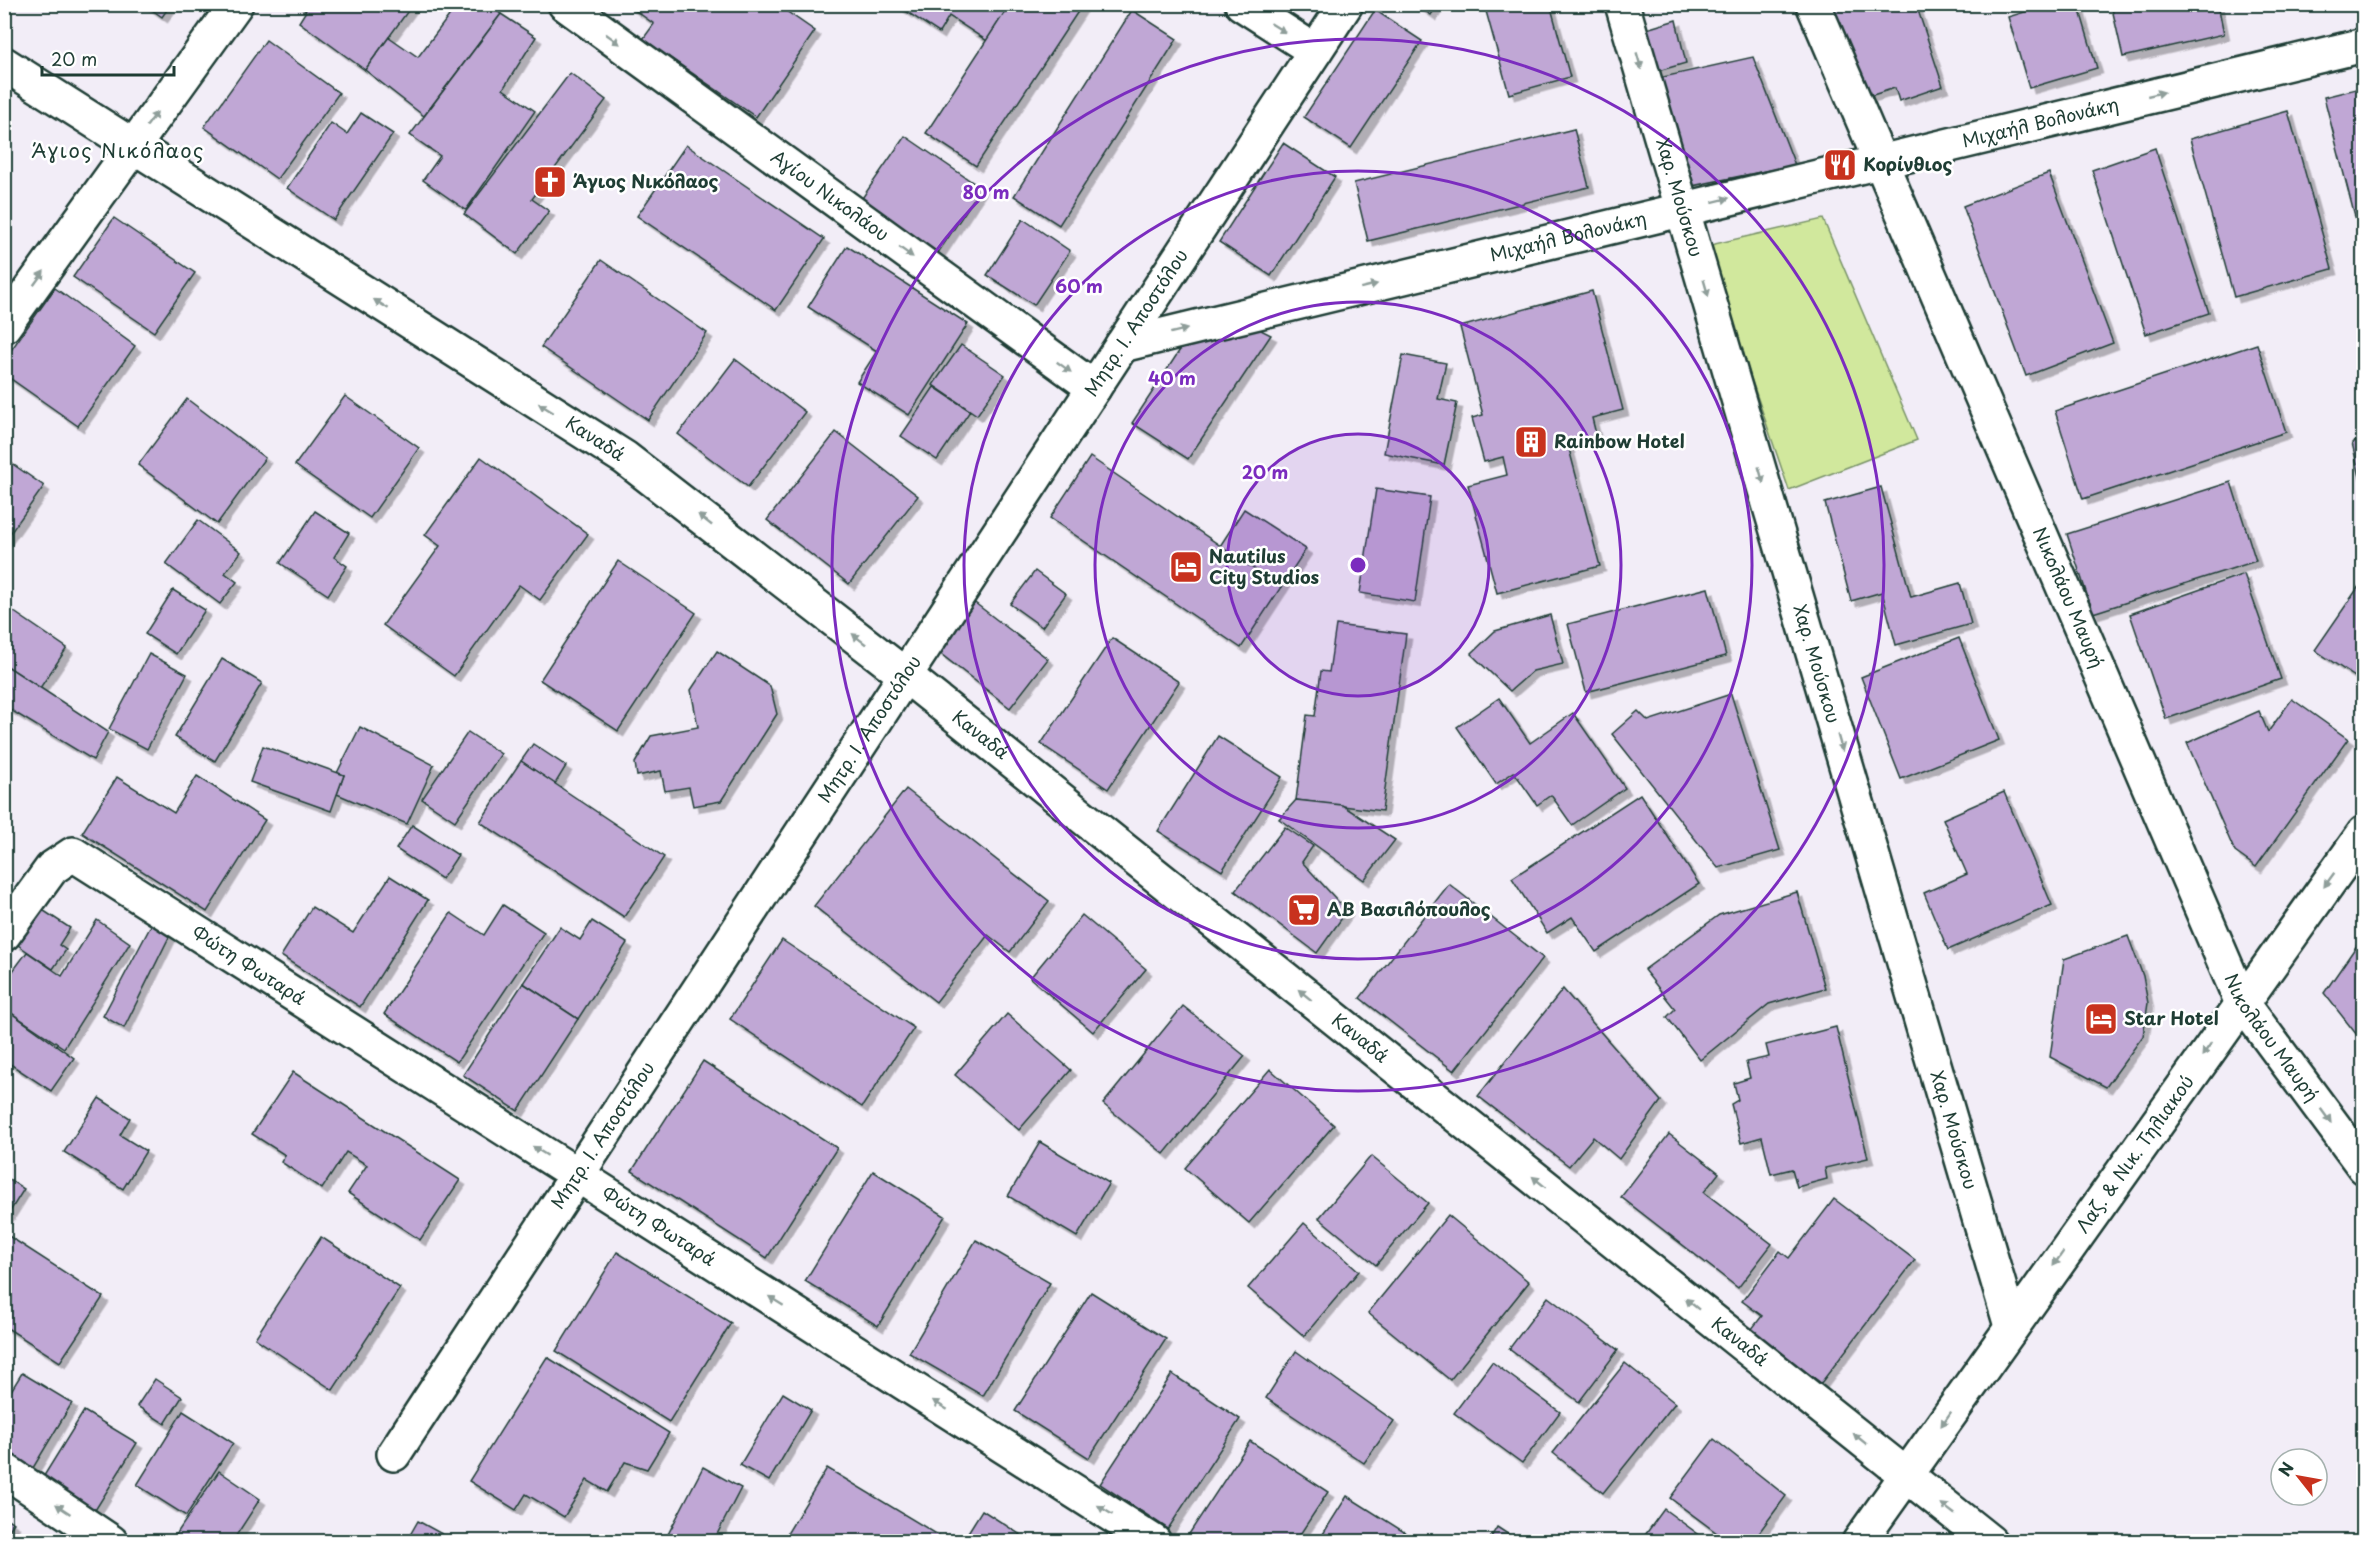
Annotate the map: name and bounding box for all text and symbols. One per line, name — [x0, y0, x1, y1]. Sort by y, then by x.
one-way arrow — [1270, 22, 1287, 33]
one-way arrow — [604, 33, 620, 45]
scale bar — [42, 39, 174, 77]
text: 20 m — [51, 45, 97, 72]
one-way arrow — [1635, 52, 1644, 70]
one-way arrow — [2146, 89, 2165, 99]
street label: Μιχαήλ Βολονάκη — [1959, 90, 2121, 154]
one-way arrow — [146, 112, 158, 128]
district label: Άγιος Νικόλαος — [31, 135, 205, 165]
street label: Χαρ. Μούσκου — [1650, 135, 1711, 260]
street label: Αγίου Νικολάου — [766, 143, 895, 247]
restaurant icon: Κορίνθιος — [1822, 147, 1858, 183]
place label: Κορίνθιος — [1863, 150, 1952, 177]
church icon: Άγιος Νικόλαος — [532, 164, 568, 200]
place label: Άγιος Νικόλαος — [573, 167, 719, 194]
text: 80 m — [962, 178, 1010, 205]
one-way arrow — [1712, 194, 1731, 204]
street label: Μιχαήλ Βολονάκη — [1487, 204, 1649, 268]
street label: Μητρ. Ι. Αποστόλου — [1077, 243, 1194, 401]
one-way arrow — [898, 246, 914, 258]
one-way arrow — [32, 270, 44, 286]
text: 60 m — [1055, 272, 1103, 299]
one-way arrow — [1702, 279, 1711, 297]
one-way arrow — [1359, 280, 1378, 290]
one-way arrow — [372, 298, 389, 309]
one-way arrow — [1170, 326, 1188, 336]
one-way arrow — [1055, 361, 1071, 373]
text: 40 m — [1148, 364, 1196, 391]
one-way arrow — [537, 402, 554, 413]
street label: Καναδά — [561, 409, 631, 467]
building icon: Rainbow Hotel — [1513, 424, 1549, 460]
place label: Rainbow Hotel — [1554, 427, 1685, 454]
text: 20 m — [1242, 458, 1288, 485]
one-way arrow — [1757, 466, 1766, 484]
one-way arrow — [697, 513, 713, 526]
street label: Νικολάου Μαυρή — [2027, 522, 2111, 672]
place label: Nautilus City Studios — [1209, 542, 1320, 590]
hotel icon: Nautilus City Studios — [1168, 549, 1204, 585]
centre of rings — [1348, 555, 1368, 575]
street label: Χαρ. Μούσκου — [1787, 601, 1848, 726]
one-way arrow — [851, 633, 867, 646]
street label: Μητρ. Ι. Αποστόλου — [810, 649, 927, 807]
street label: Καναδά — [947, 703, 1016, 765]
one-way arrow — [1836, 734, 1845, 752]
one-way arrow — [2323, 872, 2335, 888]
supermarket icon: ΑΒ Βασιλόπουλος — [1286, 892, 1322, 928]
place label: ΑΒ Βασιλόπουλος — [1327, 895, 1491, 922]
street label: Φώτη Φωταρά — [187, 918, 312, 1011]
street label: Νικολάου Μαυρή — [2219, 969, 2326, 1107]
one-way arrow — [1297, 988, 1313, 1001]
hotel icon: Star Hotel — [2083, 1001, 2119, 1037]
place label: Star Hotel — [2124, 1004, 2219, 1031]
street label: Καναδά — [1327, 1006, 1395, 1069]
one-way arrow — [2202, 1041, 2214, 1056]
street label: Μητρ. Ι. Αποστόλου — [544, 1056, 660, 1214]
street label: Χαρ. Μούσκου — [1925, 1067, 1985, 1192]
street label: Λαζ. & Νικ. Τηλιακού — [2068, 1069, 2199, 1238]
one-way arrow — [2320, 1107, 2332, 1123]
one-way arrow — [532, 1146, 548, 1157]
one-way arrow — [1532, 1177, 1547, 1189]
street label: Φώτη Φωταρά — [597, 1179, 722, 1272]
one-way arrow — [2052, 1251, 2064, 1267]
one-way arrow — [767, 1295, 784, 1306]
one-way arrow — [1684, 1299, 1699, 1311]
street label: Καναδά — [1706, 1310, 1775, 1372]
one-way arrow — [932, 1400, 948, 1411]
one-way arrow — [1940, 1410, 1952, 1426]
one-way arrow — [1853, 1433, 1868, 1446]
north arrow — [2269, 1447, 2329, 1507]
text: N — [2272, 1457, 2299, 1480]
one-way arrow — [1940, 1502, 1956, 1515]
one-way arrow — [55, 1503, 71, 1515]
one-way arrow — [1097, 1504, 1113, 1516]

